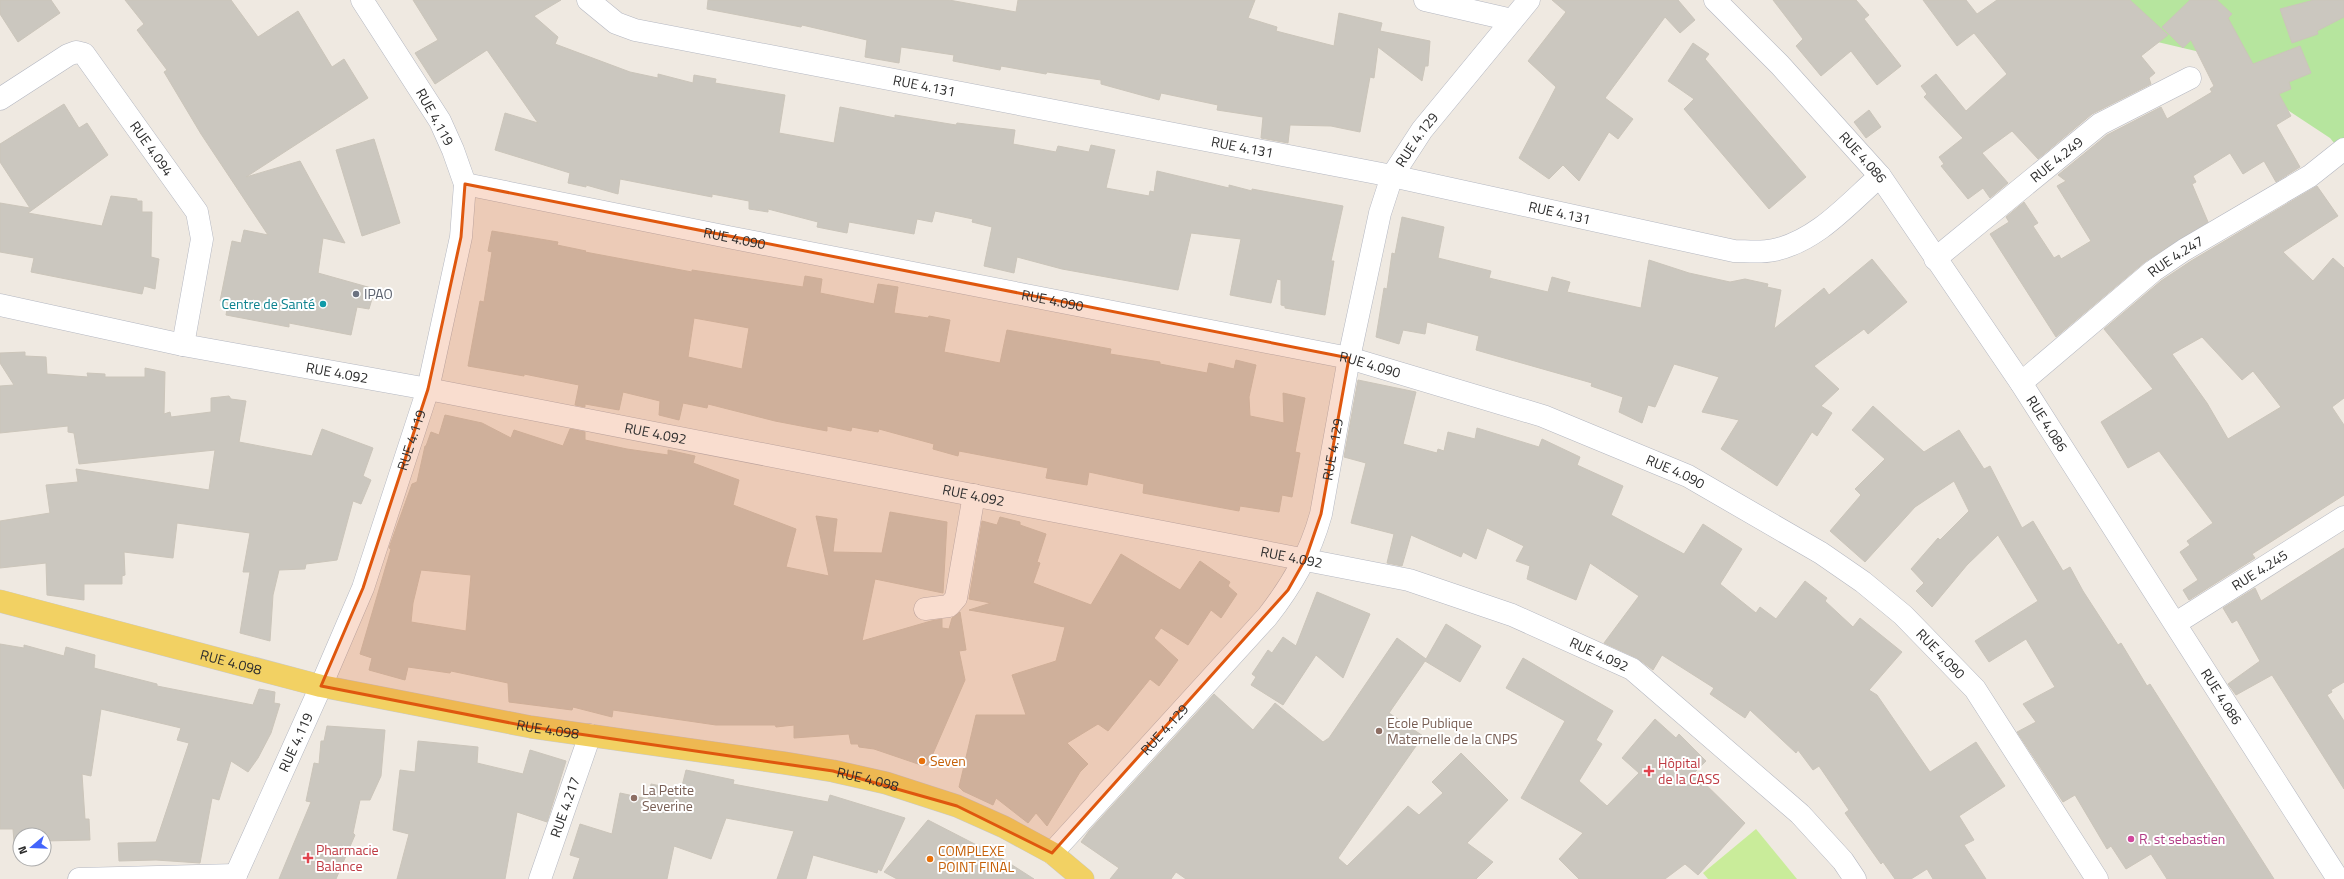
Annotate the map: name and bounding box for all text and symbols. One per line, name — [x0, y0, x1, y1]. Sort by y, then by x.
street label: RUE 4.131 — [891, 69, 957, 102]
street label: RUE 4.119 — [411, 84, 460, 149]
street label: RUE 4.129 — [1390, 107, 1443, 171]
street label: RUE 4.094 — [125, 117, 179, 180]
street label: RUE 4.086 — [1835, 126, 1893, 187]
street label: RUE 4.131 — [1210, 130, 1275, 163]
street label: RUE 4.249 — [2025, 131, 2087, 187]
street label: RUE 4.131 — [1527, 195, 1593, 229]
street label: RUE 4.090 — [702, 221, 768, 254]
street label: RUE 4.247 — [2142, 230, 2207, 282]
place label: IPAO — [364, 283, 393, 304]
street label: RUE 4.090 — [1020, 283, 1086, 316]
marker: IPAO — [351, 289, 361, 299]
place label: Centre de Santé — [222, 293, 315, 314]
marker: Centre de Santé — [318, 299, 328, 309]
street label: RUE 4.090 — [1338, 345, 1404, 383]
street label: RUE 4.092 — [304, 356, 370, 388]
street label: RUE 4.086 — [2022, 391, 2073, 456]
street label: RUE 4.119 — [391, 407, 431, 473]
street label: RUE 4.092 — [623, 416, 688, 449]
street label: RUE 4.129 — [1316, 416, 1348, 482]
street label: RUE 4.090 — [1643, 449, 1709, 494]
street label: RUE 4.092 — [941, 478, 1006, 511]
street label: RUE 4.092 — [1259, 540, 1325, 573]
street label: RUE 4.245 — [2227, 544, 2292, 595]
street label: RUE 4.090 — [1912, 624, 1971, 683]
street label: RUE 4.092 — [1566, 631, 1632, 676]
street label: RUE 4.098 — [198, 643, 264, 680]
street label: RUE 4.086 — [2196, 664, 2248, 729]
street label: RUE 4.129 — [1135, 699, 1193, 760]
street label: RUE 4.119 — [273, 709, 318, 775]
place label: Ecole Publique Maternelle de la CNPS — [1387, 712, 1518, 749]
street label: RUE 4.098 — [515, 713, 581, 744]
marker: Ecole Publique Maternelle de la CNPS — [1374, 726, 1384, 736]
place label: Seven — [930, 750, 966, 771]
place label: Hôpital de la CASS — [1658, 752, 1720, 789]
marker: Seven — [917, 756, 927, 766]
street label: RUE 4.098 — [835, 761, 902, 797]
marker: Hôpital de la CASS — [1643, 765, 1655, 777]
street label: RUE 4.217 — [544, 774, 585, 840]
place label: La Petite Severine — [642, 779, 694, 816]
marker: La Petite Severine — [629, 793, 639, 803]
north arrow — [12, 827, 52, 867]
place label: R. st sebastien — [2139, 828, 2225, 849]
marker: R. st sebastien — [2126, 834, 2136, 844]
place label: Pharmacie Balance — [316, 839, 379, 876]
place label: COMPLEXE POINT FINAL — [938, 840, 1015, 877]
text: N — [14, 844, 31, 856]
marker: Pharmacie Balance — [303, 853, 313, 863]
marker: COMPLEXE POINT FINAL — [925, 854, 935, 864]

